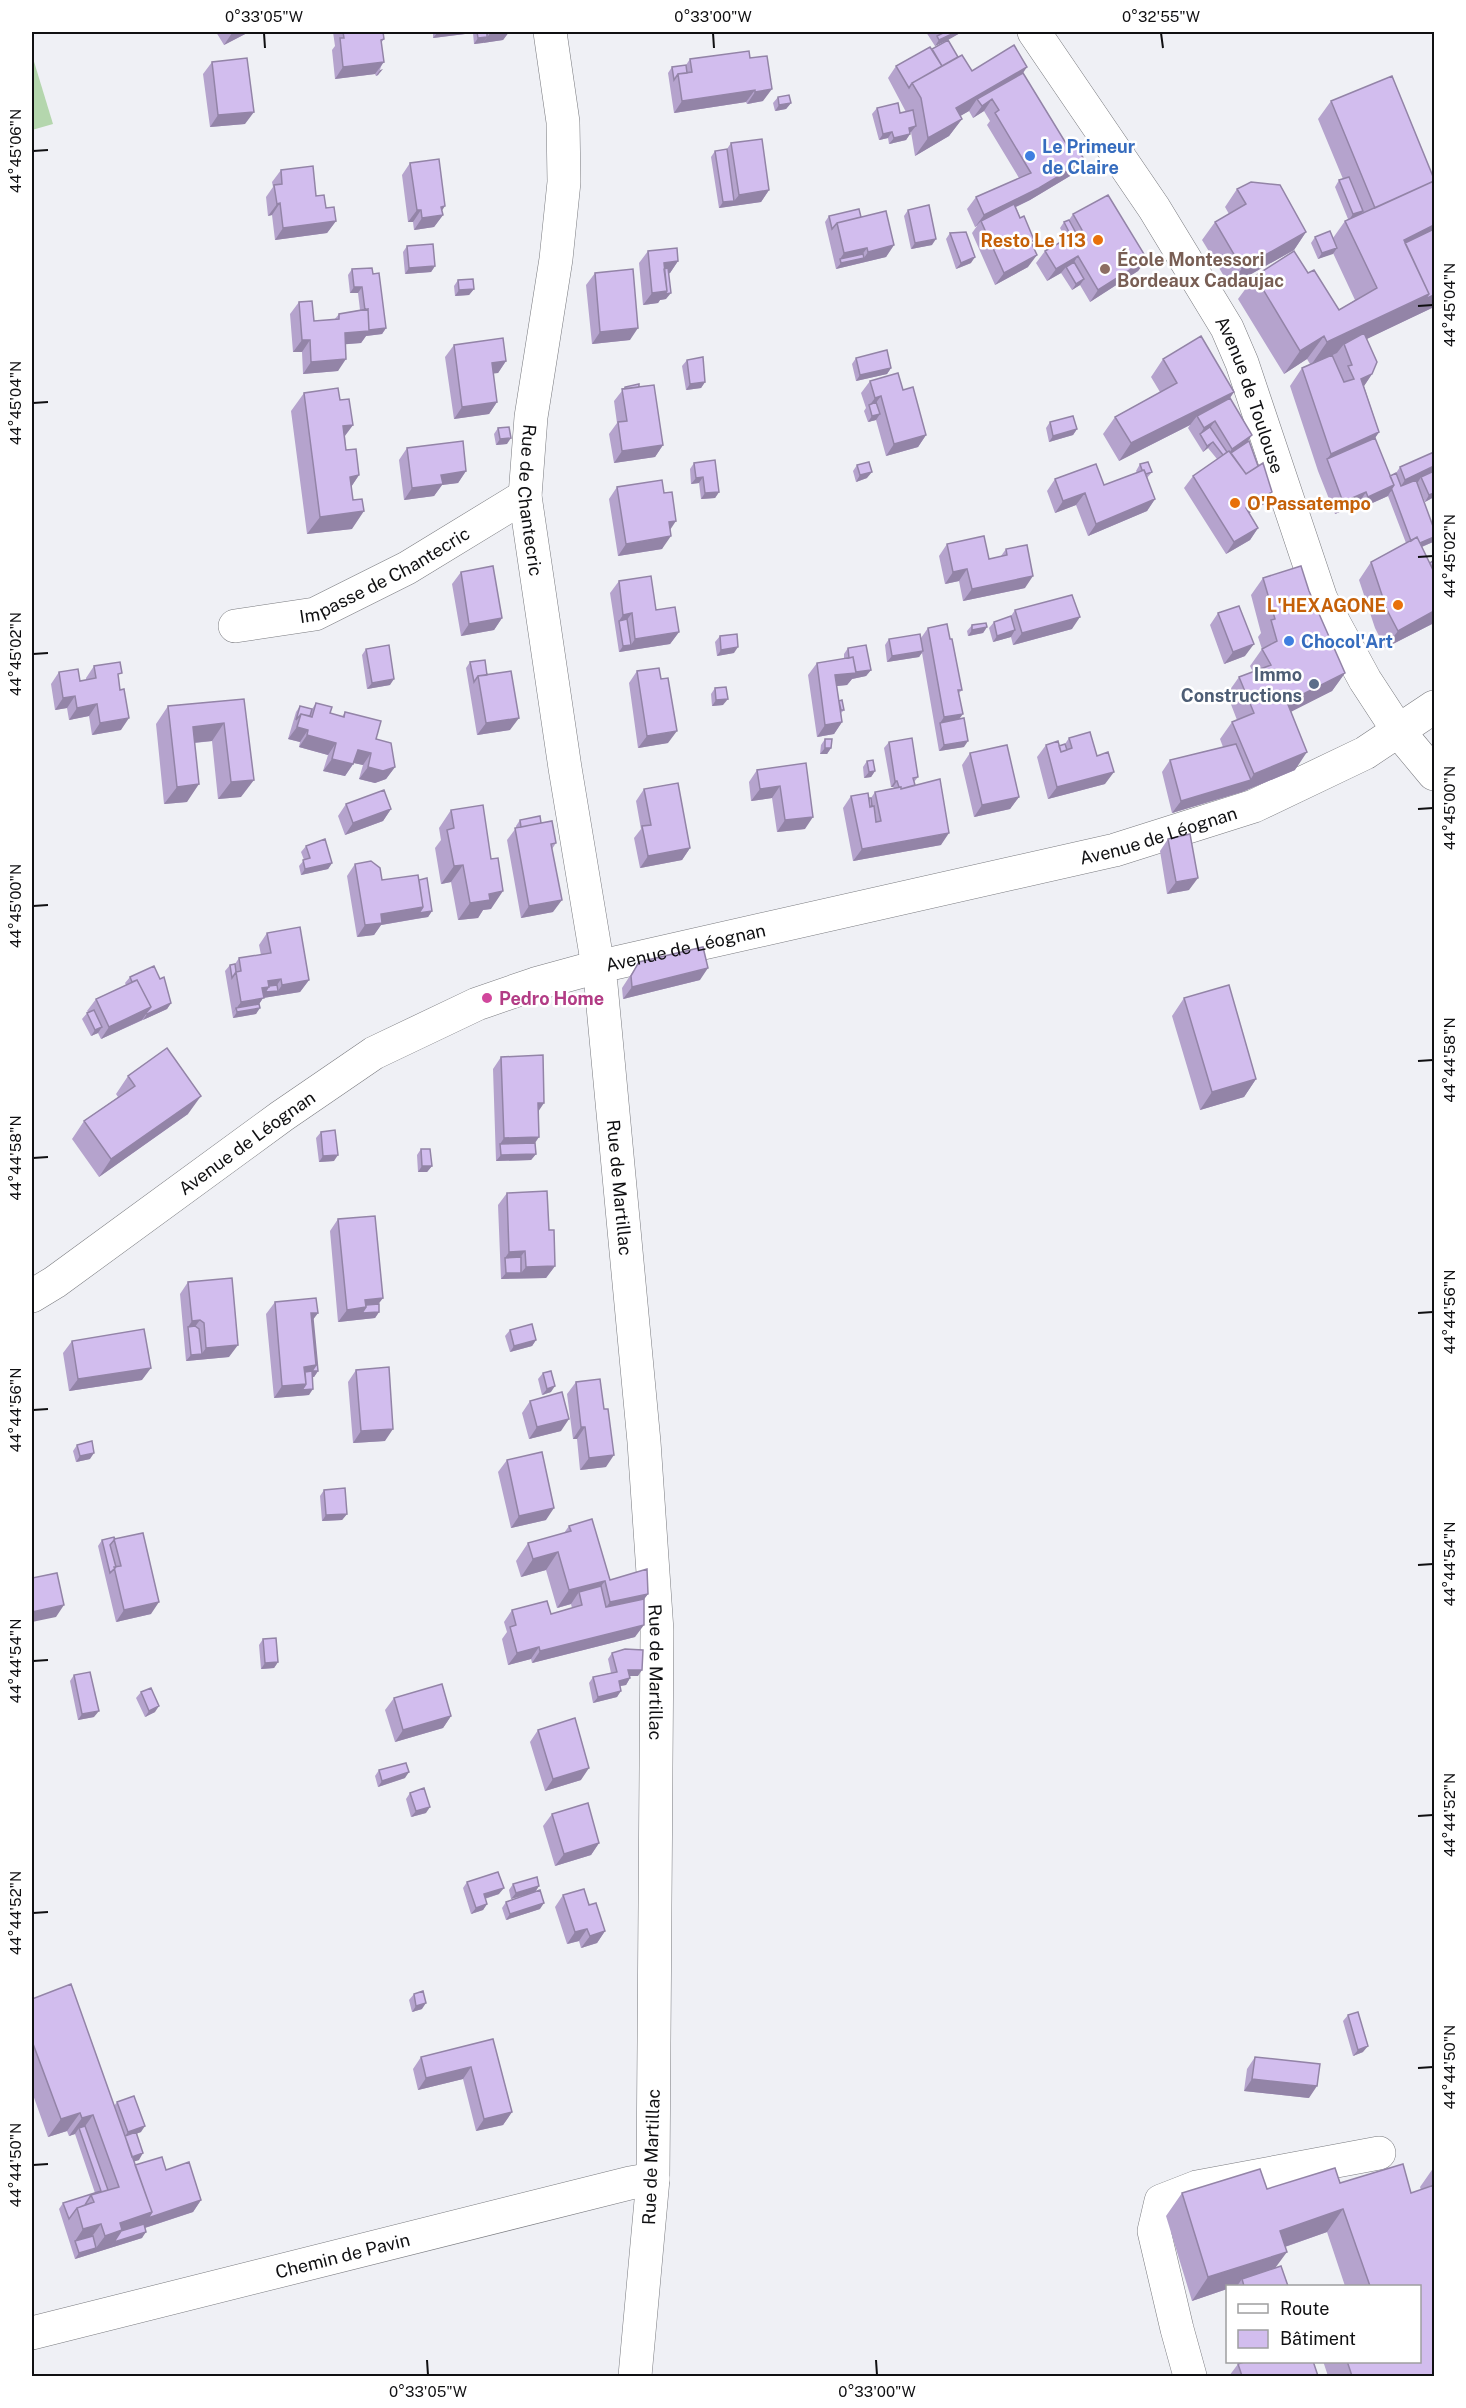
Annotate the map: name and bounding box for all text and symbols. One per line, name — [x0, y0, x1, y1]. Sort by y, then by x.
text: 0°33'05"W — [225, 8, 303, 25]
text: 0°33'00"W — [674, 8, 752, 25]
text: 0°32'55"W — [1122, 8, 1200, 25]
text: 44°45'06"N — [7, 109, 24, 193]
place label: Le Primeur de Claire — [1042, 136, 1136, 178]
marker: Le Primeur de Claire — [1023, 149, 1037, 163]
place label: Resto Le 113 — [980, 230, 1086, 251]
marker: Resto Le 113 — [1091, 233, 1105, 247]
place label: École Montessori Bordeaux Cadaujac — [1117, 248, 1284, 291]
marker: École Montessori Bordeaux Cadaujac — [1098, 262, 1112, 276]
text: 44°45'04"N — [1441, 263, 1458, 347]
street label: Avenue de Toulouse — [1211, 312, 1289, 476]
text: 44°45'04"N — [7, 361, 24, 445]
street label: Rue de Chantecric — [514, 424, 547, 577]
place label: O'Passatempo — [1247, 493, 1371, 514]
marker: O'Passatempo — [1228, 496, 1242, 510]
text: 44°45'02"N — [1441, 514, 1458, 598]
street label: Impasse de Chantecric — [298, 522, 473, 627]
place label: L'HEXAGONE — [1267, 595, 1386, 616]
marker: L'HEXAGONE — [1391, 598, 1405, 612]
text: 44°45'02"N — [7, 612, 24, 696]
place label: Chocol'Art — [1301, 631, 1393, 652]
marker: Chocol'Art — [1282, 634, 1296, 648]
place label: Immo Constructions — [1181, 664, 1302, 706]
marker: Immo Constructions — [1307, 677, 1321, 691]
text: 44°45'00"N — [1441, 766, 1458, 850]
street label: Avenue de Léognan — [1077, 802, 1240, 868]
text: 44°45'00"N — [7, 864, 24, 948]
street label: Avenue de Léognan — [603, 919, 767, 975]
place label: Pedro Home — [499, 988, 604, 1009]
marker: Pedro Home — [480, 991, 494, 1005]
text: 44°44'58"N — [1441, 1017, 1458, 1103]
street label: Avenue de Léognan — [174, 1086, 319, 1199]
text: 44°44'58"N — [7, 1115, 24, 1201]
street label: Rue de Martillac — [603, 1119, 637, 1257]
text: 44°44'56"N — [1441, 1269, 1458, 1355]
text: 44°44'56"N — [7, 1367, 24, 1453]
text: 44°44'54"N — [1441, 1521, 1458, 1607]
street label: Rue de Martillac — [645, 1603, 668, 1740]
text: 44°44'54"N — [7, 1618, 24, 1704]
text: 44°44'52"N — [1441, 1773, 1458, 1857]
text: 44°44'52"N — [7, 1871, 24, 1955]
text: 44°44'50"N — [1441, 2025, 1458, 2109]
street label: Rue de Martillac — [638, 2088, 664, 2226]
text: 44°44'50"N — [7, 2123, 24, 2207]
street label: Chemin de Pavin — [273, 2228, 412, 2282]
legend — [1226, 2285, 1421, 2363]
text: Route — [1280, 2298, 1329, 2319]
text: Bâtiment — [1280, 2328, 1356, 2349]
text: 0°33'05"W — [389, 2383, 467, 2400]
text: 0°33'00"W — [838, 2383, 916, 2400]

